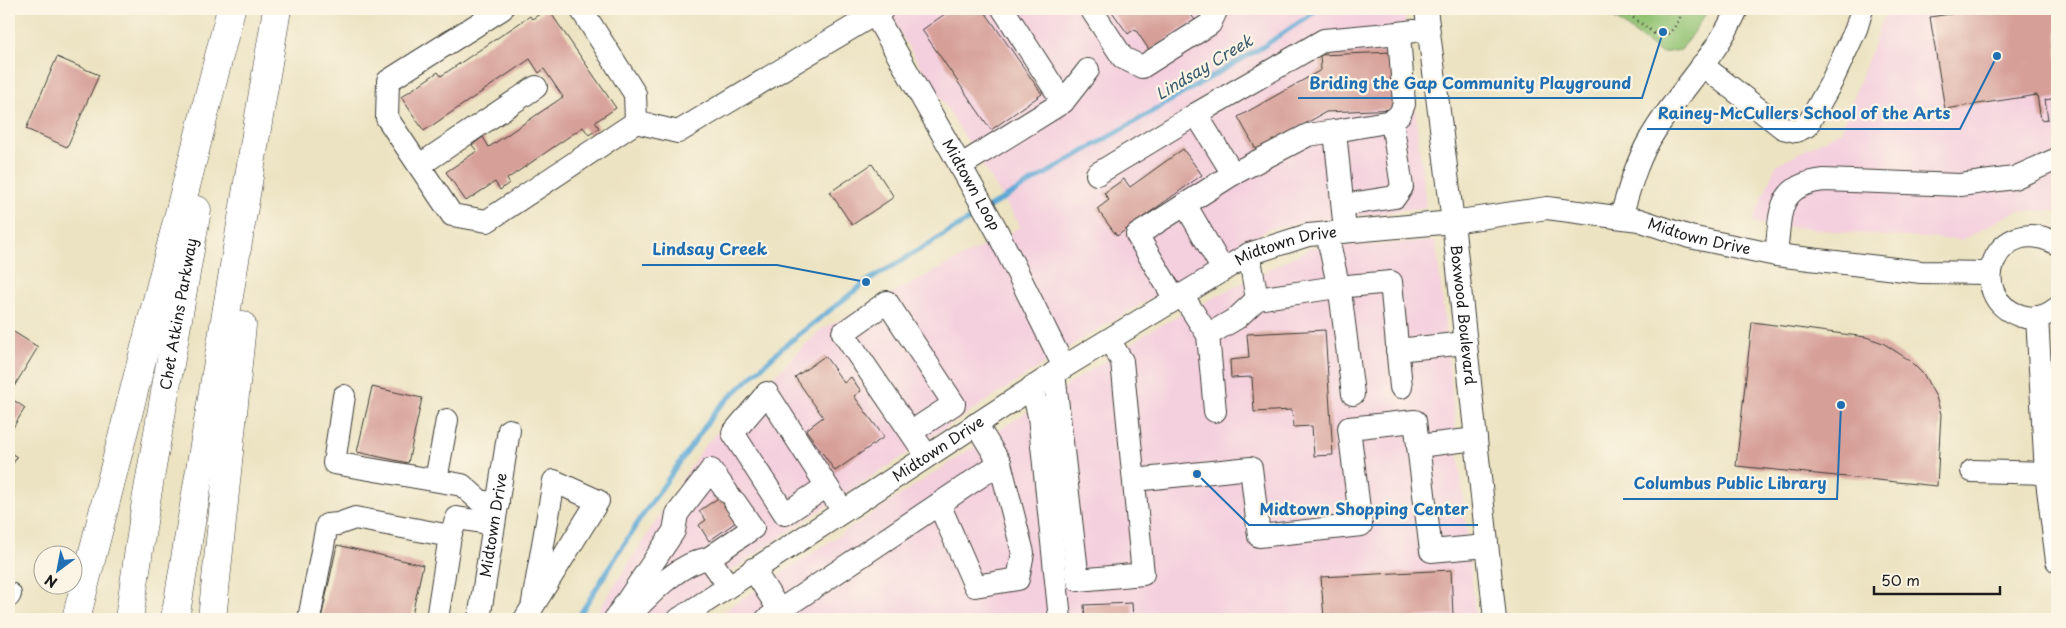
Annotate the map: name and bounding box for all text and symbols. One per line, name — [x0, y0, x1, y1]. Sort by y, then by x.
water label: Lindsay Creek — [1150, 27, 1258, 105]
callout: Briding the Gap Community Playground — [1298, 67, 1642, 98]
text: Briding the Gap Community Playground — [1309, 70, 1631, 94]
callout: Rainey-McCullers School of the Arts — [1647, 98, 1960, 129]
text: Rainey-McCullers School of the Arts — [1658, 100, 1951, 124]
street label: Midtown Loop — [937, 134, 1008, 234]
street label: Midtown Drive — [1645, 211, 1753, 259]
street label: Midtown Drive — [1230, 219, 1338, 270]
callout: Lindsay Creek — [642, 234, 777, 265]
street label: Chet Atkins Parkway — [153, 236, 202, 391]
text: Lindsay Creek — [652, 236, 768, 260]
street label: Boxwood Boulevard — [1445, 243, 1483, 386]
street label: Midtown Drive — [887, 409, 988, 487]
callout: Columbus Public Library — [1623, 468, 1837, 499]
text: Columbus Public Library — [1633, 470, 1827, 494]
street label: Midtown Drive — [473, 471, 512, 579]
callout: Midtown Shopping Center — [1249, 494, 1478, 525]
text: Midtown Shopping Center — [1259, 496, 1469, 520]
north arrow — [32, 546, 82, 596]
scale bar — [1874, 563, 2000, 595]
text: 50 m — [1881, 568, 1920, 591]
text: N — [41, 570, 61, 593]

